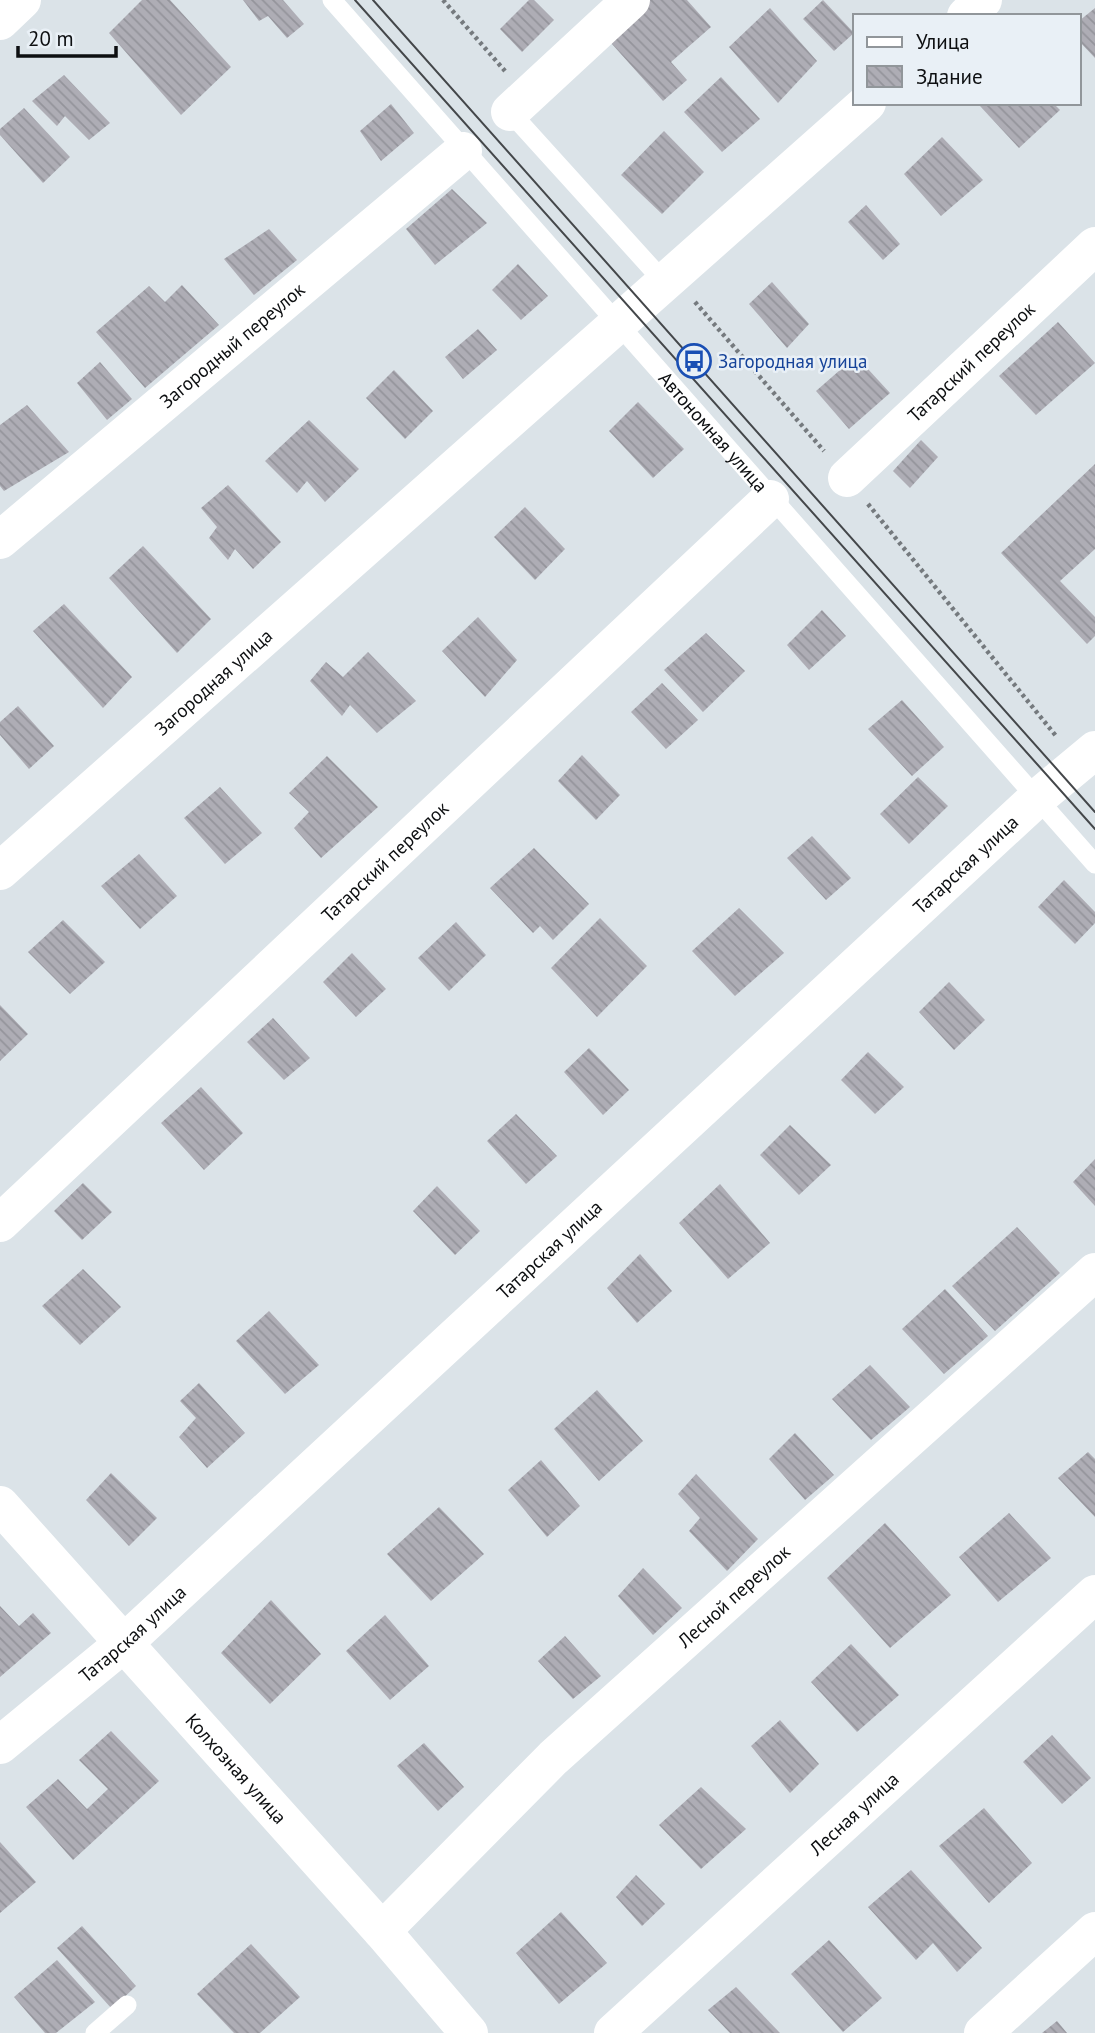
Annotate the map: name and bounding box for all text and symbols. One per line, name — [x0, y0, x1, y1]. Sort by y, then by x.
scale bar — [18, 14, 116, 58]
legend — [853, 14, 1081, 105]
text: 20 m — [28, 25, 74, 52]
text: Улица — [916, 28, 970, 55]
text: Здание — [916, 63, 983, 90]
street label: Загородный переулок — [154, 277, 310, 413]
street label: Татарский переулок — [902, 297, 1040, 427]
bus stop icon: Загородная улица — [675, 342, 713, 380]
place label: Загородная улица — [718, 349, 867, 373]
street label: Автономная улица — [654, 366, 773, 497]
street label: Загородная улица — [149, 623, 277, 741]
street label: Татарский переулок — [316, 796, 453, 927]
street label: Татарская улица — [908, 810, 1023, 919]
street label: Татарская улица — [492, 1195, 607, 1304]
street label: Лесной переулок — [672, 1539, 795, 1653]
street label: Татарская улица — [74, 1580, 191, 1687]
street label: Колхозная улица — [181, 1708, 292, 1829]
street label: Лесная улица — [804, 1767, 904, 1861]

